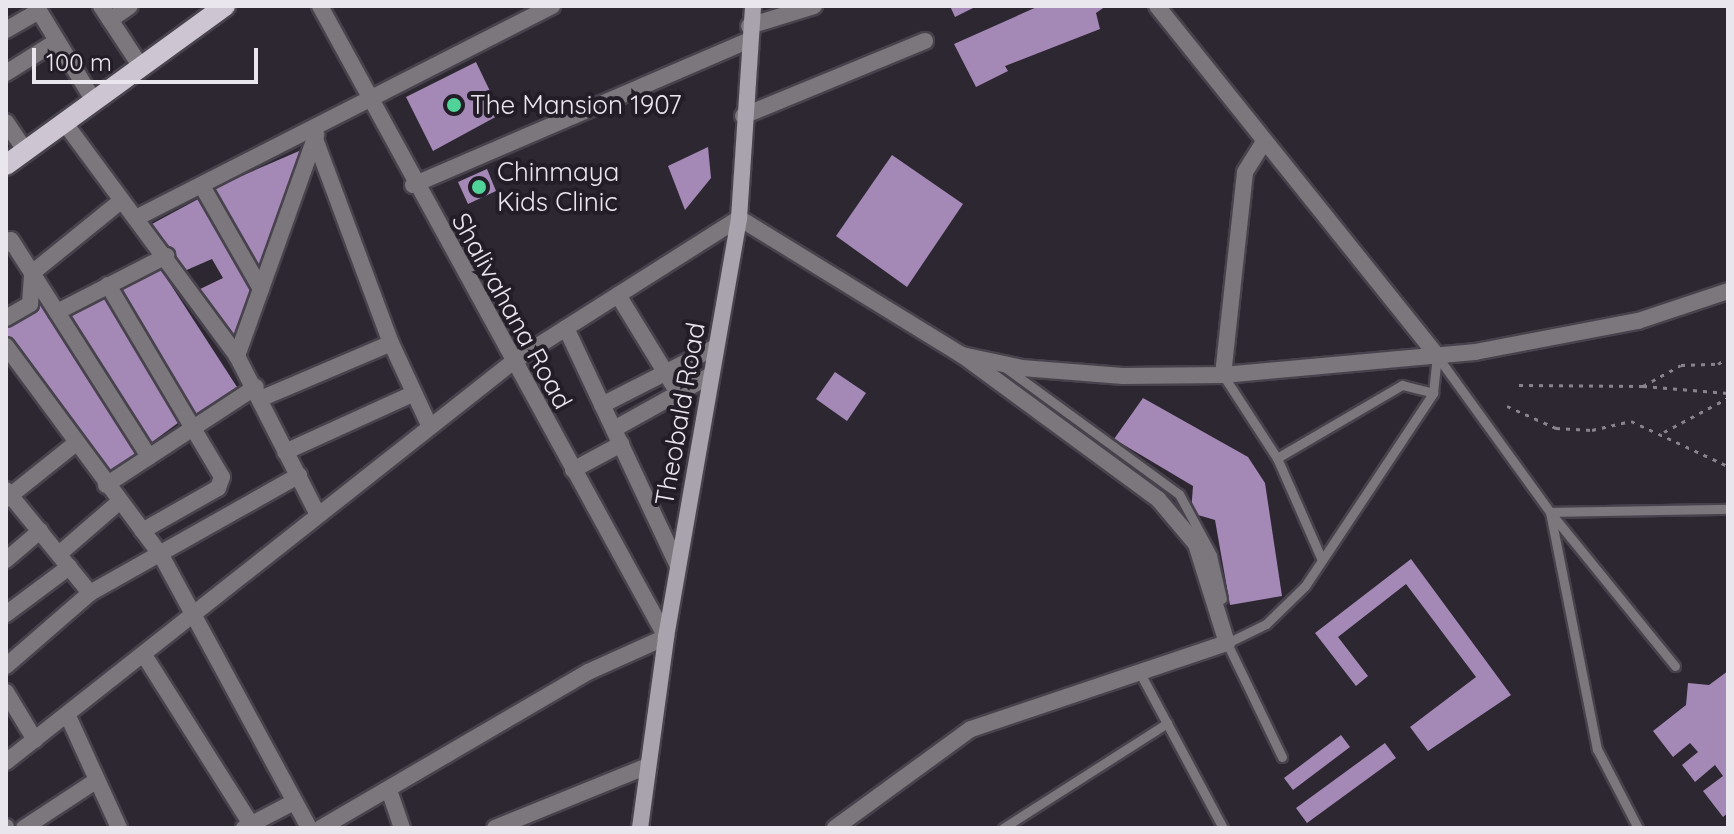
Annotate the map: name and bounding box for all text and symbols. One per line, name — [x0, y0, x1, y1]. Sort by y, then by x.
scale bar — [36, 32, 262, 82]
text: 100 m — [46, 47, 112, 77]
place label: The Mansion 1907 — [470, 89, 682, 121]
marker: The Mansion 1907 — [445, 96, 463, 114]
place label: Chinmaya Kids Clinic — [497, 156, 619, 218]
marker: Chinmaya Kids Clinic — [468, 176, 490, 198]
street label: Shalivahana Road — [445, 208, 579, 414]
street label: Theobald Road — [649, 320, 711, 508]

